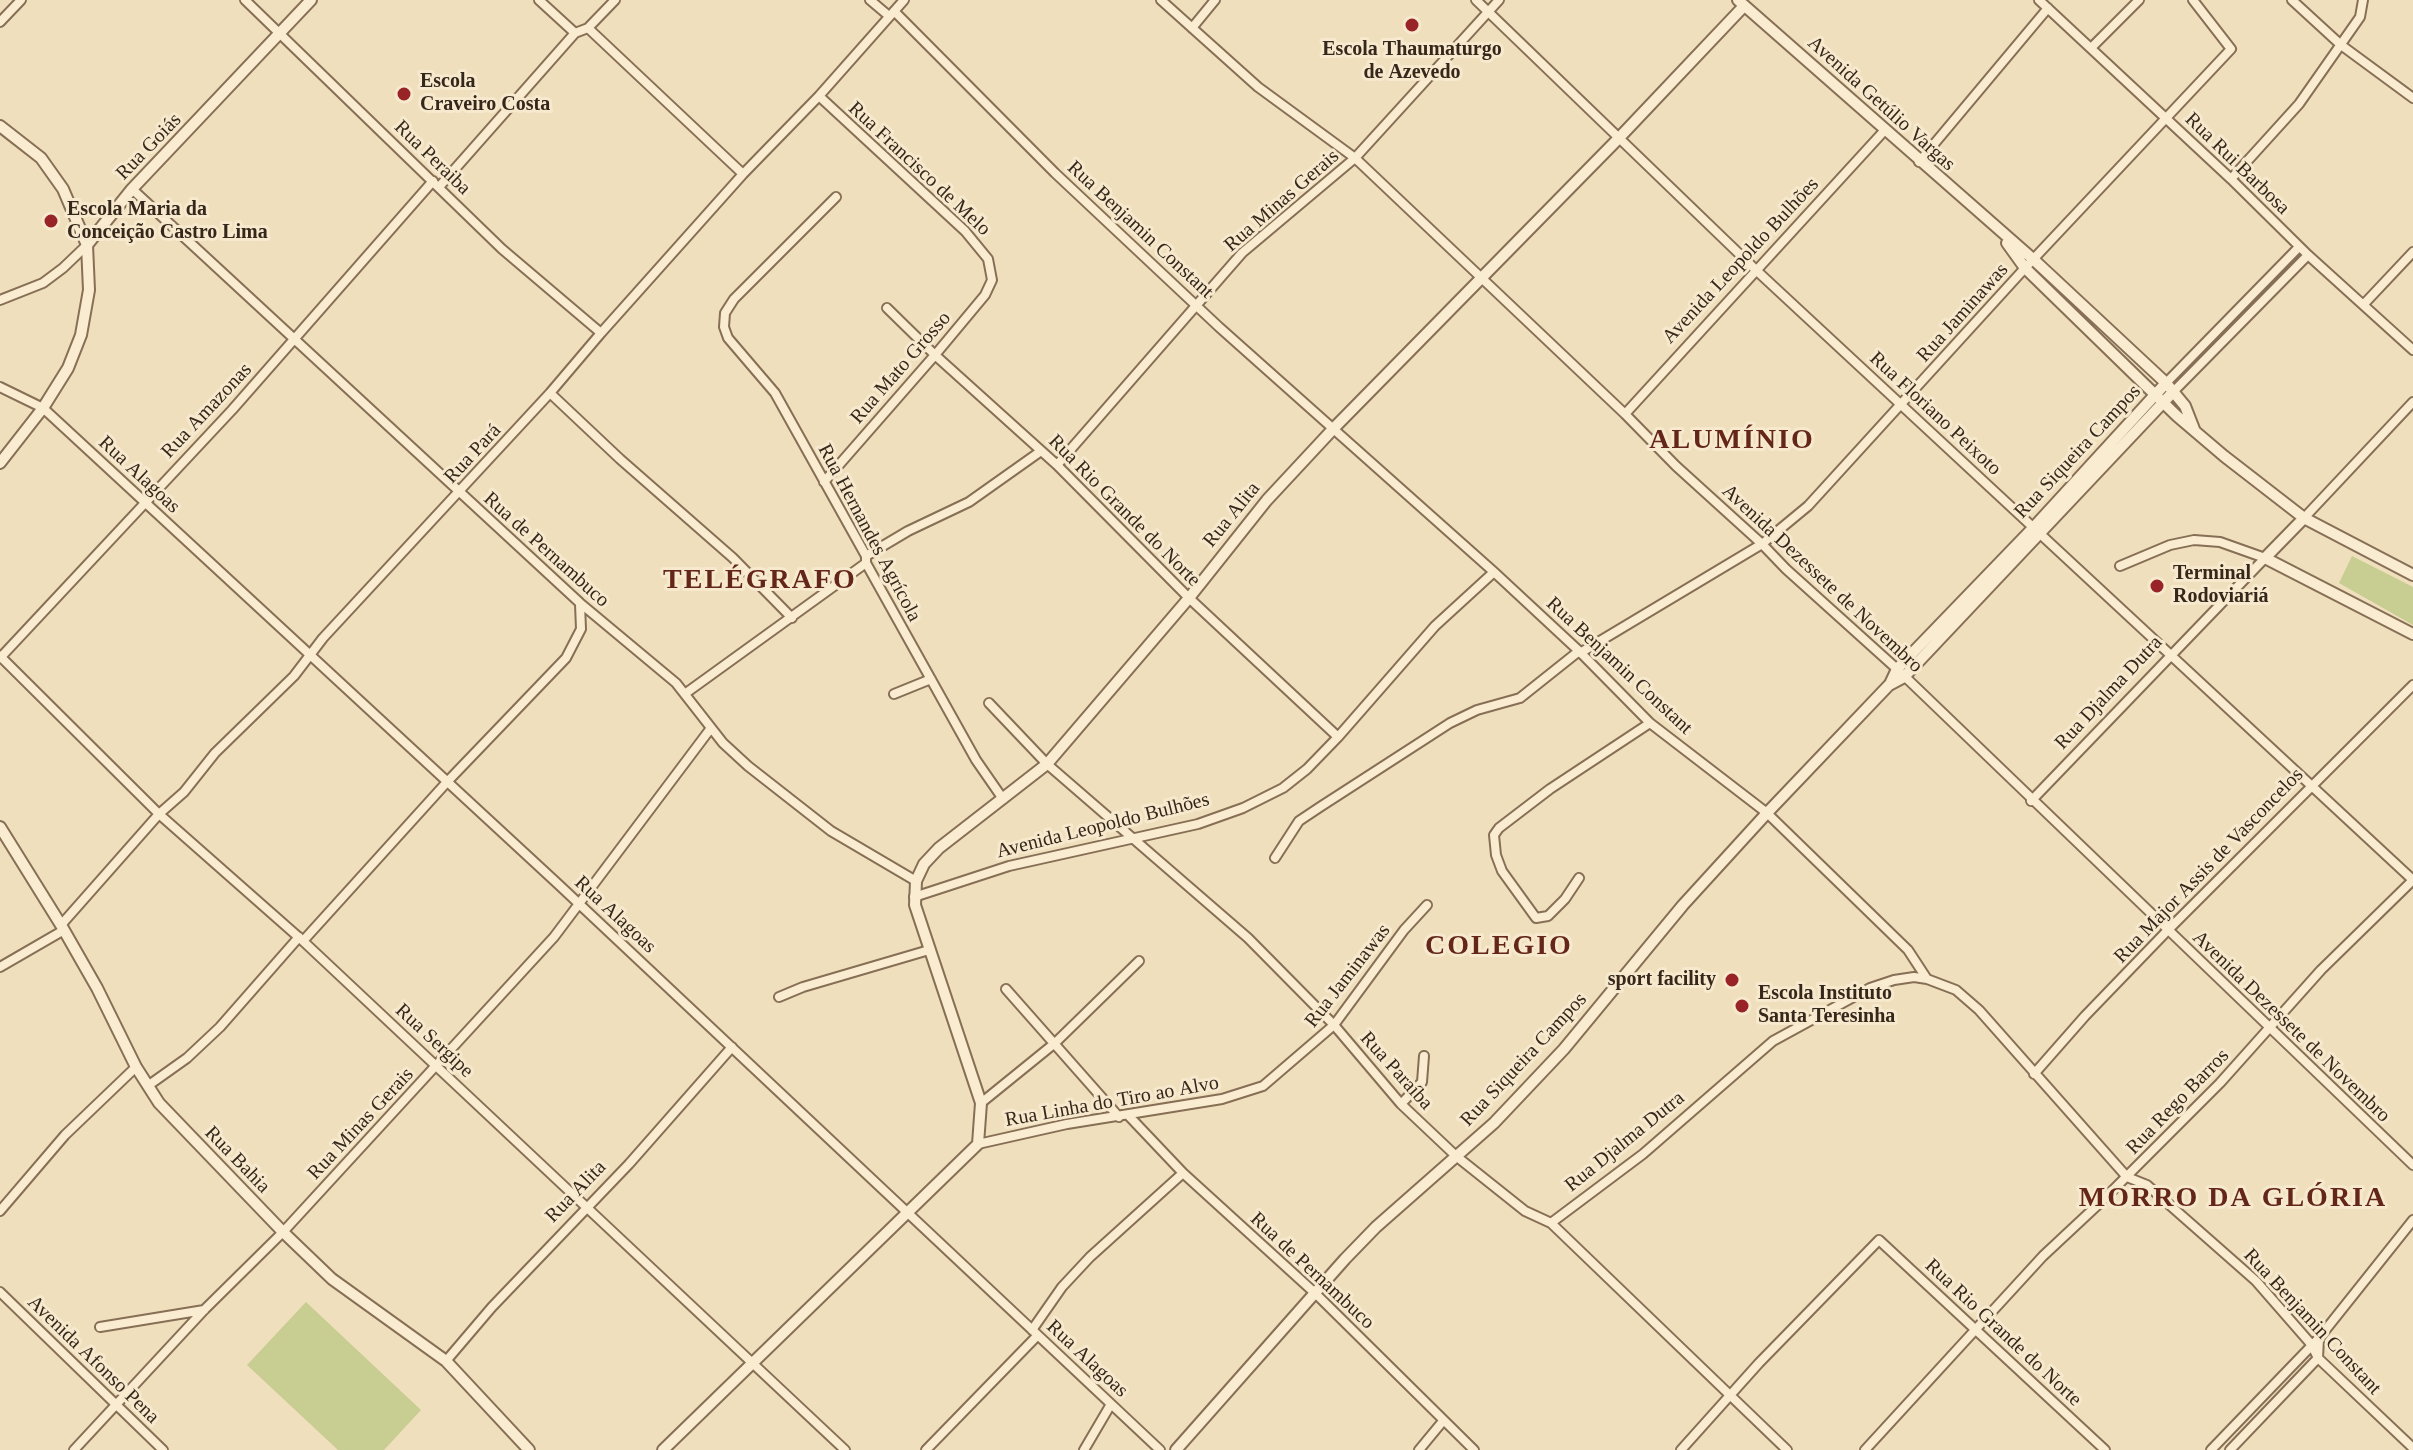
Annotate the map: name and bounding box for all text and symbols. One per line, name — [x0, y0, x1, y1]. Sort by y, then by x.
marker: Escola Thaumaturgo de Azevedo — [1403, 16, 1421, 34]
street label: Avenida Getúlio Vargas — [1802, 31, 1960, 177]
place label: Escola Thaumaturgo de Azevedo — [1322, 38, 1502, 85]
place label: Escola Craveiro Costa — [420, 70, 550, 117]
marker: Escola Craveiro Costa — [395, 85, 413, 103]
street label: Rua Francisco de Melo — [843, 97, 995, 241]
street label: Rua Goiás — [111, 108, 187, 186]
street label: Rua Rui Barbosa — [2180, 108, 2294, 220]
street label: Rua Peraiba — [389, 116, 475, 200]
street label: Rua Minas Gerais — [1220, 145, 1344, 257]
street label: Rua Benjamin Constant — [1062, 156, 1218, 304]
street label: Avenida Leopoldo Bulhões — [1658, 173, 1824, 349]
place label: Escola Maria da Conceição Castro Lima — [67, 198, 268, 245]
marker: Escola Maria da Conceição Castro Lima — [42, 212, 60, 230]
street label: Rua Jaminawas — [1912, 259, 2014, 367]
street label: Rua Mato Grosso — [846, 307, 956, 429]
street label: Rua Floriano Peixoto — [1864, 347, 2006, 481]
street label: Rua Amazonas — [157, 358, 257, 464]
street label: Rua Siqueira Campos — [2010, 380, 2146, 524]
street label: Rua Pará — [439, 419, 507, 489]
district label: ALUMÍNIO — [1649, 424, 1815, 458]
street label: Rua Rio Grande do Norte — [1043, 430, 1205, 592]
street label: Rua Alagoas — [93, 431, 185, 519]
street label: Rua Hernandes Agrícola — [812, 440, 926, 626]
street label: Rua Alita — [1198, 477, 1266, 553]
street label: Avenida Dezessete de Novembro — [1717, 480, 1927, 678]
street label: Rua de Pernambuco — [478, 487, 614, 613]
place label: Terminal Rodoviariá — [2173, 562, 2269, 609]
district label: TELÉGRAFO — [663, 564, 857, 598]
marker: Terminal Rodoviariá — [2148, 577, 2166, 595]
street label: Rua Benjamin Constant — [1541, 592, 1697, 740]
street label: Rua Djalma Dutra — [2050, 631, 2168, 755]
street label: Rua Major Assis de Vasconcelos — [2109, 763, 2309, 969]
street label: Avenida Leopoldo Bulhões — [994, 788, 1212, 864]
street label: Rua Alagoas — [569, 871, 661, 959]
street label: Rua Jaminawas — [1300, 919, 1396, 1033]
street label: Avenida Dezessete de Novembro — [2187, 926, 2395, 1128]
district label: COLEGIO — [1425, 930, 1573, 964]
place label: sport facility — [1608, 968, 1716, 992]
marker: sport facility — [1723, 971, 1741, 989]
place label: Escola Instituto Santa Teresinha — [1758, 982, 1895, 1029]
street label: Rua Siqueira Campos — [1456, 988, 1592, 1132]
marker: Escola Instituto Santa Teresinha — [1733, 997, 1751, 1015]
street label: Rua Sergipe — [390, 999, 478, 1083]
street label: Rua Paraíba — [1355, 1027, 1437, 1115]
street label: Rua Rego Barros — [2122, 1044, 2234, 1160]
street label: Rua Minas Gerais — [303, 1063, 419, 1185]
street label: Rua Linha do Tiro ao Alvo — [1003, 1071, 1221, 1133]
street label: Rua Djalma Dutra — [1560, 1087, 1690, 1197]
street label: Rua Bahia — [199, 1121, 275, 1199]
street label: Rua Alita — [541, 1156, 611, 1228]
district label: MORRO DA GLÓRIA — [2079, 1182, 2387, 1216]
street label: Rua de Pernambuco — [1245, 1207, 1379, 1335]
street label: Rua Benjamin Constant — [2238, 1244, 2386, 1400]
street label: Rua Rio Grande do Norte — [1920, 1254, 2086, 1412]
street label: Avenida Afonso Pena — [22, 1291, 164, 1429]
street label: Rua Alagoas — [1041, 1315, 1133, 1403]

